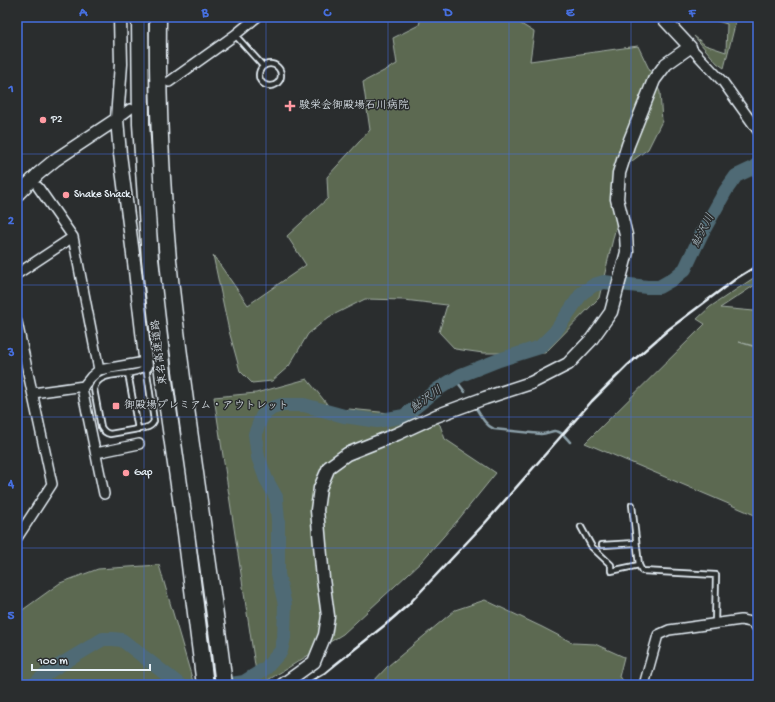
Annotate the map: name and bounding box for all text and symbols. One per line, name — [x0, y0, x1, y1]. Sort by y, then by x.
text: A — [78, 6, 88, 21]
text: B — [201, 6, 210, 21]
text: C — [322, 6, 332, 21]
text: D — [443, 6, 453, 21]
text: E — [566, 6, 575, 21]
text: F — [688, 6, 697, 21]
text: 1 — [7, 82, 14, 97]
place label: 駿栄会御殿場石川病院 — [299, 99, 409, 112]
marker: 駿栄会御殿場石川病院 — [284, 100, 296, 112]
place label: P2 — [50, 114, 63, 126]
marker: P2 — [38, 115, 48, 125]
place label: Shake Shack — [74, 189, 131, 201]
marker: Shake Shack — [61, 190, 71, 200]
water label: 鮎沢川 — [689, 211, 718, 250]
text: 2 — [8, 214, 15, 229]
street label: 東名高速道路 — [149, 319, 170, 386]
text: 3 — [7, 346, 15, 361]
water label: 鮎沢川 — [408, 383, 446, 416]
place label: 御殿場プレミアム・アウトレット — [124, 399, 289, 412]
marker: 御殿場プレミアム・アウトレット — [111, 401, 121, 411]
place label: Gap — [134, 467, 153, 479]
marker: Gap — [121, 468, 131, 478]
text: 4 — [7, 477, 15, 492]
text: 5 — [8, 609, 15, 624]
scale bar — [32, 646, 150, 672]
text: 100 m — [37, 655, 68, 669]

